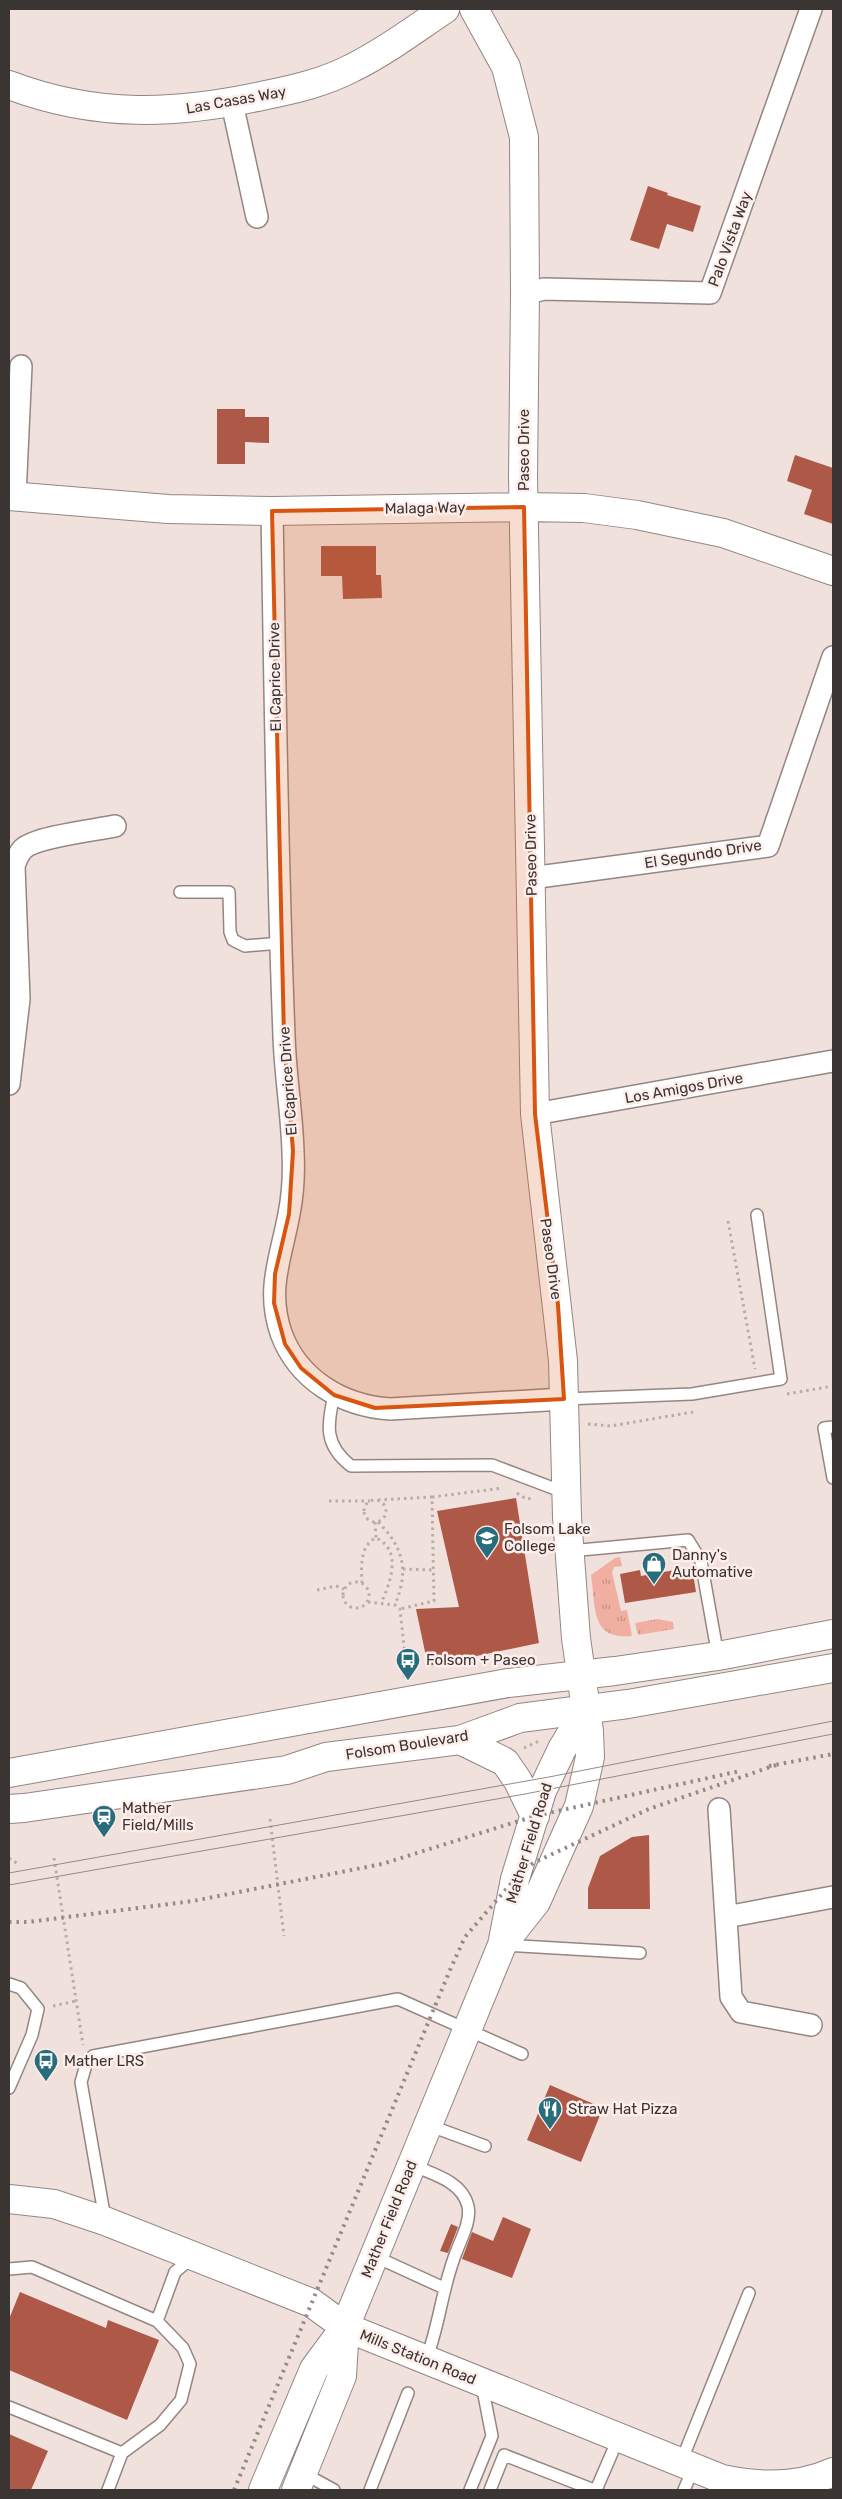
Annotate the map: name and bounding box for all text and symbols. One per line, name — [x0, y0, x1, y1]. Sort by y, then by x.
street label: Las Casas Way — [185, 82, 287, 118]
street label: Palo Vista Way — [704, 189, 756, 289]
street label: Paseo Drive — [515, 409, 533, 491]
street label: Malaga Way — [384, 498, 466, 518]
street label: El Caprice Drive — [265, 622, 285, 732]
street label: Paseo Drive — [521, 814, 541, 896]
street label: El Segundo Drive — [643, 836, 763, 872]
street label: El Caprice Drive — [275, 1026, 301, 1136]
street label: Los Amigos Drive — [623, 1069, 745, 1107]
street label: Paseo Drive — [536, 1217, 566, 1301]
place label: Folsom Lake College — [504, 1520, 591, 1555]
school or university icon: Folsom Lake College — [474, 1525, 500, 1559]
place label: Danny's Automative — [672, 1546, 753, 1581]
shop icon: Danny's Automative — [641, 1551, 667, 1585]
bus stop icon: Folsom + Paseo — [395, 1647, 421, 1681]
place label: Folsom + Paseo — [426, 1651, 536, 1669]
street label: Folsom Boulevard — [344, 1726, 470, 1764]
street label: Mather Field Road — [502, 1781, 556, 1905]
place label: Mather Field/Mills — [122, 1799, 194, 1834]
station icon: Mather Field/Mills — [91, 1804, 117, 1838]
bus stop icon: Mather LRS — [33, 2048, 59, 2082]
place label: Mather LRS — [64, 2052, 144, 2070]
restaurant icon: Straw Hat Pizza — [537, 2096, 563, 2130]
place label: Straw Hat Pizza — [568, 2100, 678, 2118]
street label: Mather Field Road — [357, 2158, 421, 2280]
street label: Mills Station Road — [357, 2325, 479, 2389]

